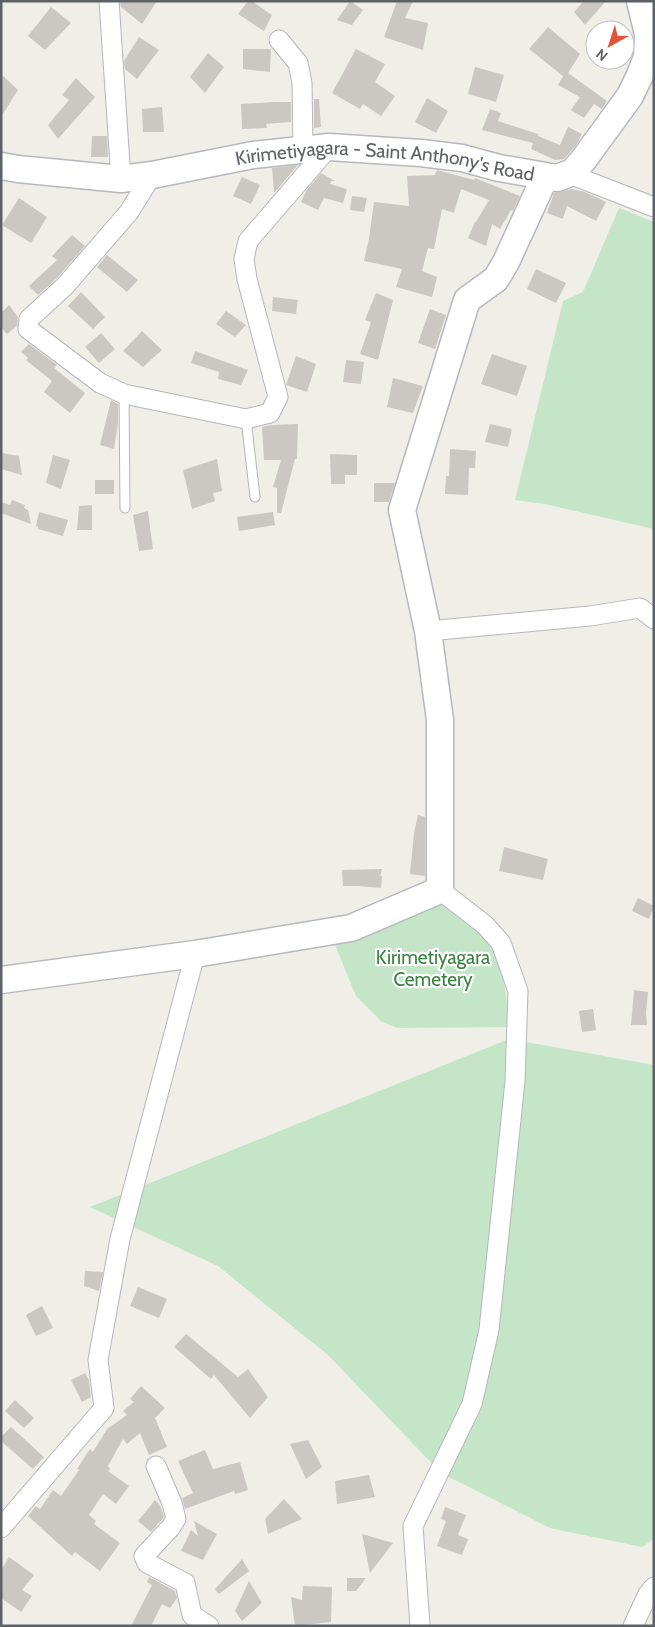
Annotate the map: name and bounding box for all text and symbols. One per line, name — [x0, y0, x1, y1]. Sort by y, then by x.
north arrow — [585, 20, 635, 70]
text: N — [592, 45, 611, 65]
street label: Kirimetiyagara - Saint Anthony's Road — [233, 135, 536, 185]
park label: Kirimetiyagara Cemetery — [376, 946, 490, 991]

